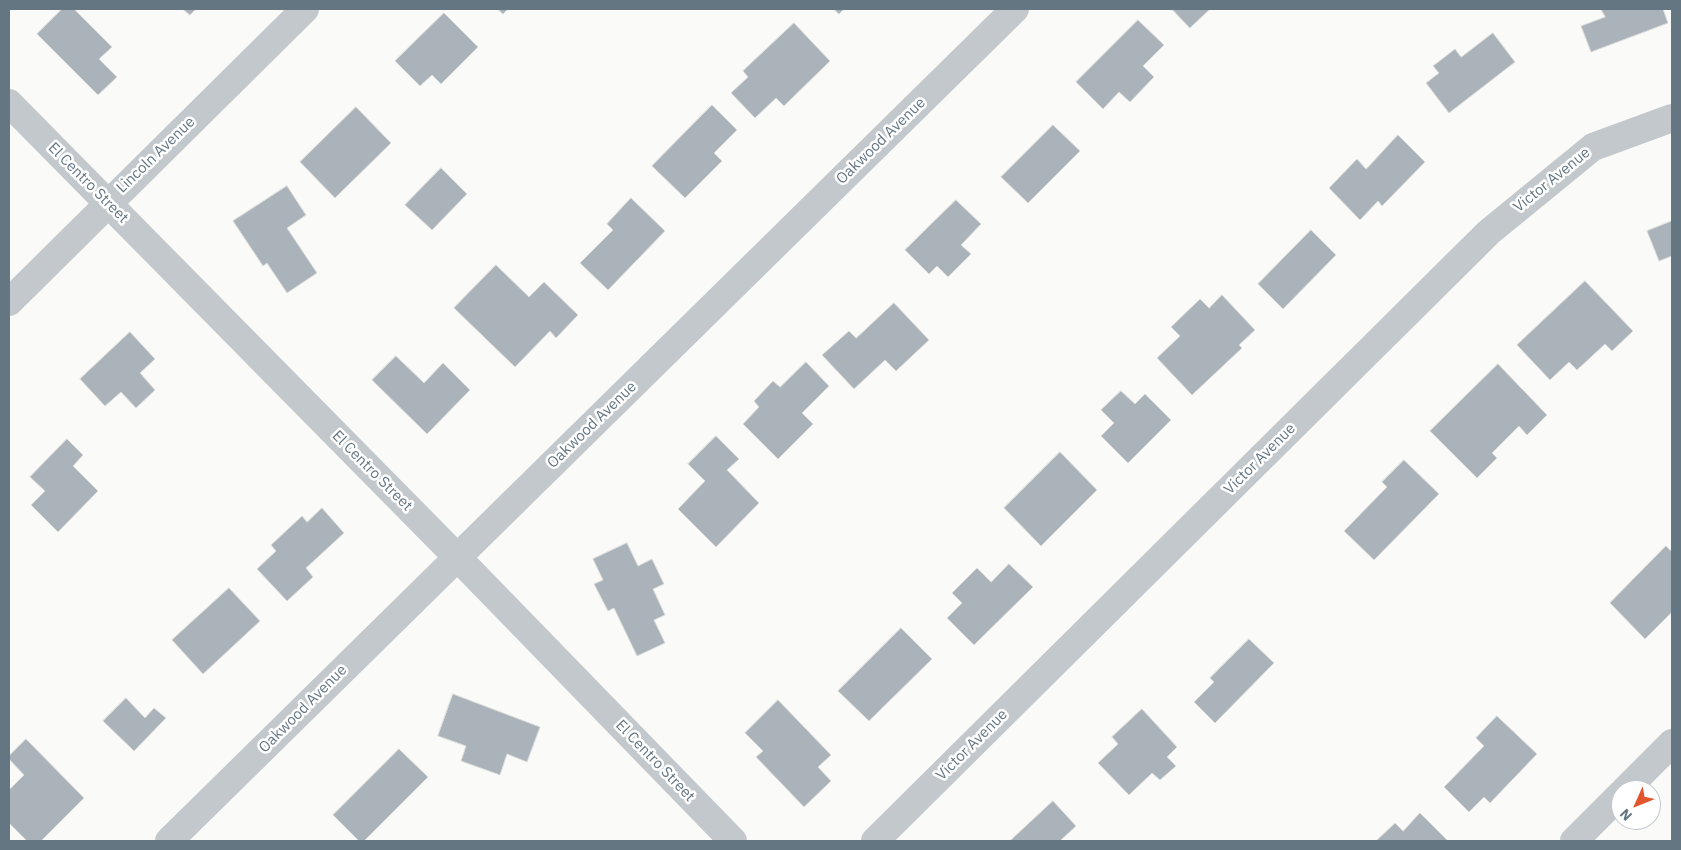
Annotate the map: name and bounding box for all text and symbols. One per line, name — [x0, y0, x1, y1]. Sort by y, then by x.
street label: Oakwood Avenue — [833, 94, 929, 188]
street label: Lincoln Avenue — [113, 113, 199, 197]
street label: El Centro Street — [44, 139, 132, 227]
street label: Victor Avenue — [1510, 144, 1594, 216]
street label: Oakwood Avenue — [544, 378, 640, 472]
street label: Victor Avenue — [1221, 420, 1299, 498]
street label: El Centro Street — [328, 427, 416, 515]
street label: Oakwood Avenue — [255, 661, 351, 757]
street label: Victor Avenue — [933, 706, 1011, 784]
street label: El Centro Street — [612, 717, 698, 805]
north arrow — [1611, 780, 1661, 830]
text: N — [1616, 805, 1636, 825]

